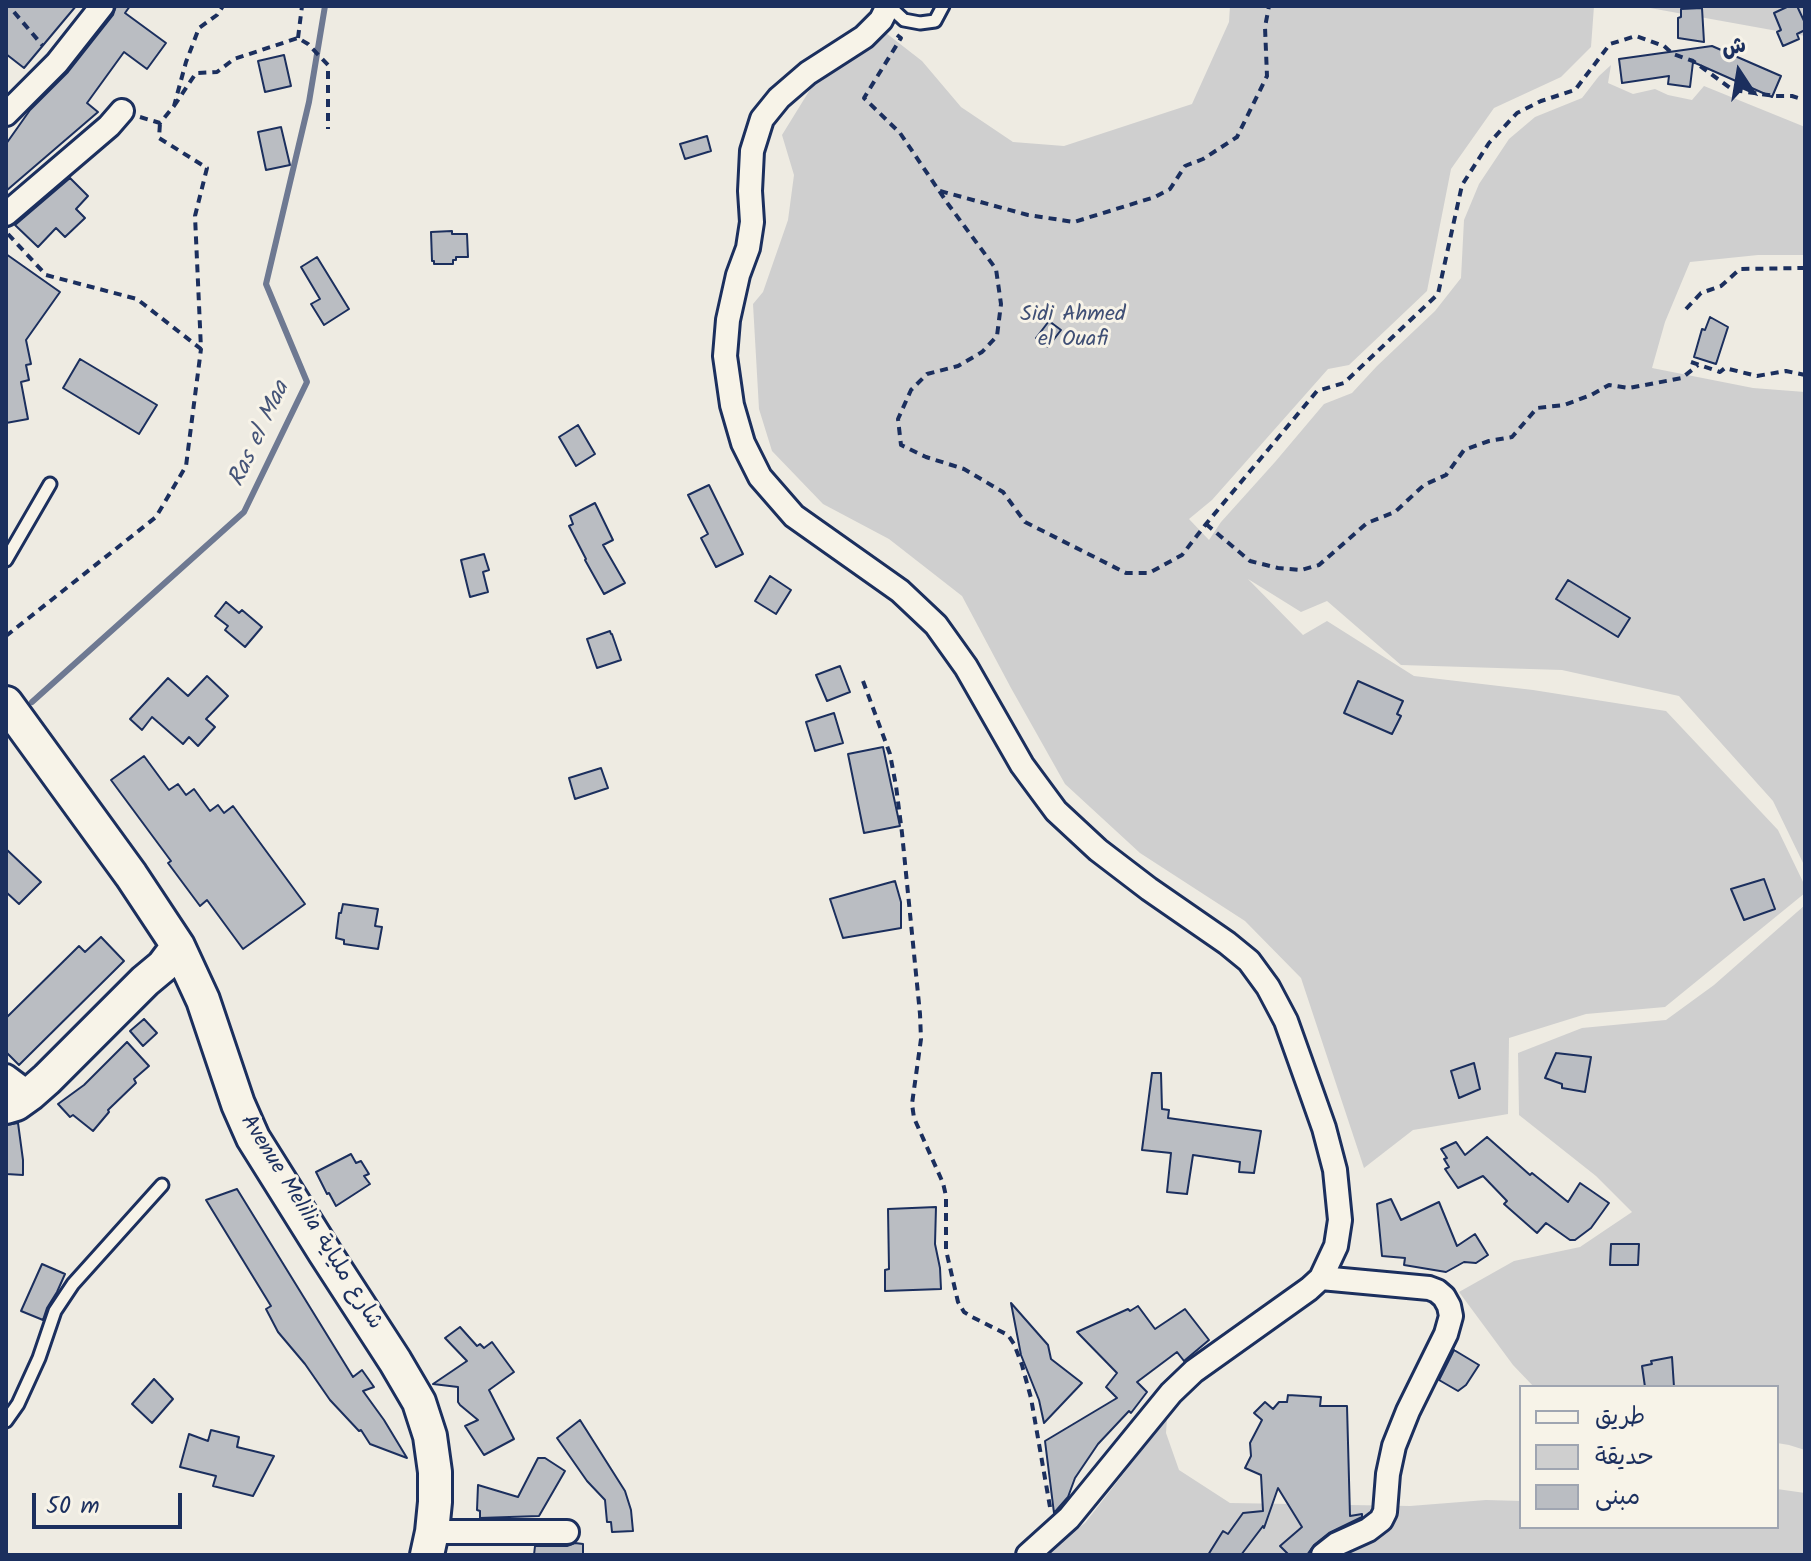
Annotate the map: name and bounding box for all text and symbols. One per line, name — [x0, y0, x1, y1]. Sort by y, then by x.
text: ش — [1718, 28, 1749, 68]
north arrow — [1699, 32, 1779, 112]
park label: Sidi Ahmed el Ouafi — [1020, 303, 1126, 354]
water label: Ras el Maa — [224, 378, 298, 492]
street label: Avenue Melilia شارع ملياية — [233, 1111, 387, 1335]
legend — [1519, 1385, 1779, 1529]
text: طريق — [1595, 1398, 1645, 1437]
text: حديقة — [1595, 1438, 1654, 1477]
scale bar — [36, 1477, 186, 1527]
text: مبنى — [1595, 1478, 1640, 1517]
text: 50 m — [46, 1487, 100, 1526]

